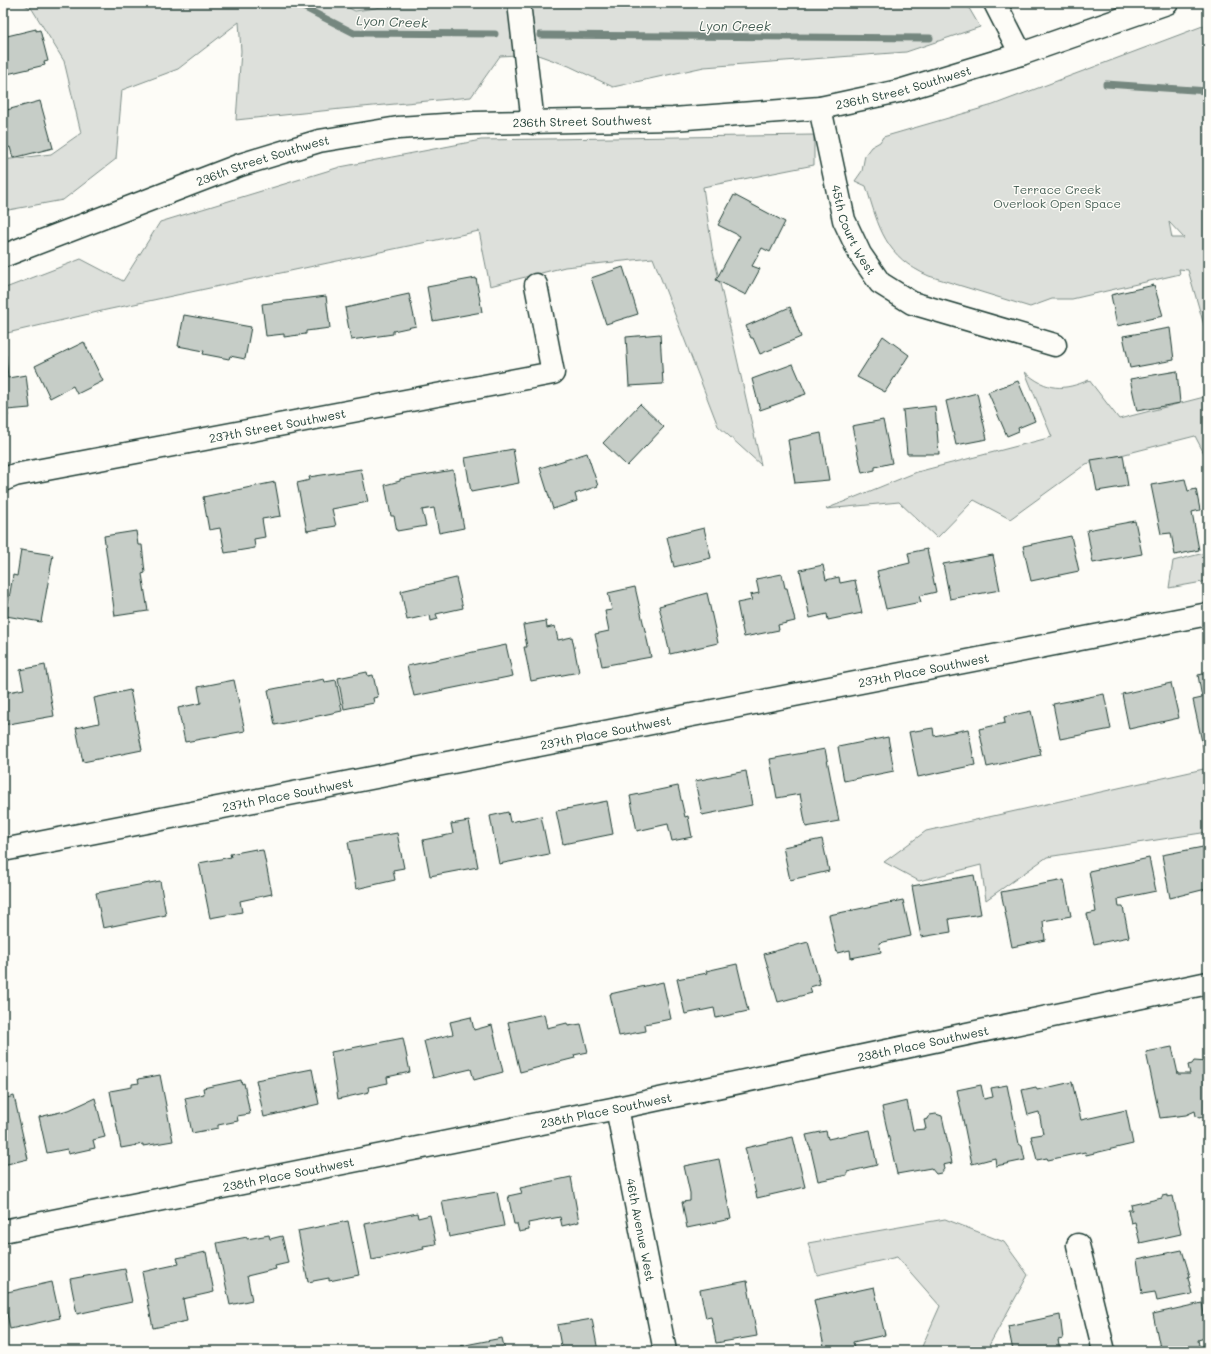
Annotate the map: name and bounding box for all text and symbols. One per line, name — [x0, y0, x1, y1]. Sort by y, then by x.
water label: Lyon Creek — [356, 11, 429, 31]
water label: Lyon Creek — [699, 17, 772, 34]
street label: 236th Street Southwest — [834, 62, 973, 112]
street label: 236th Street Southwest — [512, 111, 652, 130]
street label: 236th Street Southwest — [194, 131, 330, 189]
park label: Terrace Creek Overlook Open Space — [993, 181, 1121, 211]
street label: 45th Court West — [829, 183, 880, 278]
street label: 237th Street Southwest — [208, 404, 347, 446]
street label: 237th Place Southwest — [857, 649, 990, 690]
street label: 237th Place Southwest — [539, 711, 672, 753]
street label: 237th Place Southwest — [221, 774, 354, 815]
street label: 238th Place Southwest — [856, 1022, 990, 1065]
street label: 238th Place Southwest — [539, 1089, 673, 1131]
street label: 238th Place Southwest — [221, 1153, 355, 1195]
street label: 46th Avenue West — [623, 1177, 659, 1283]

